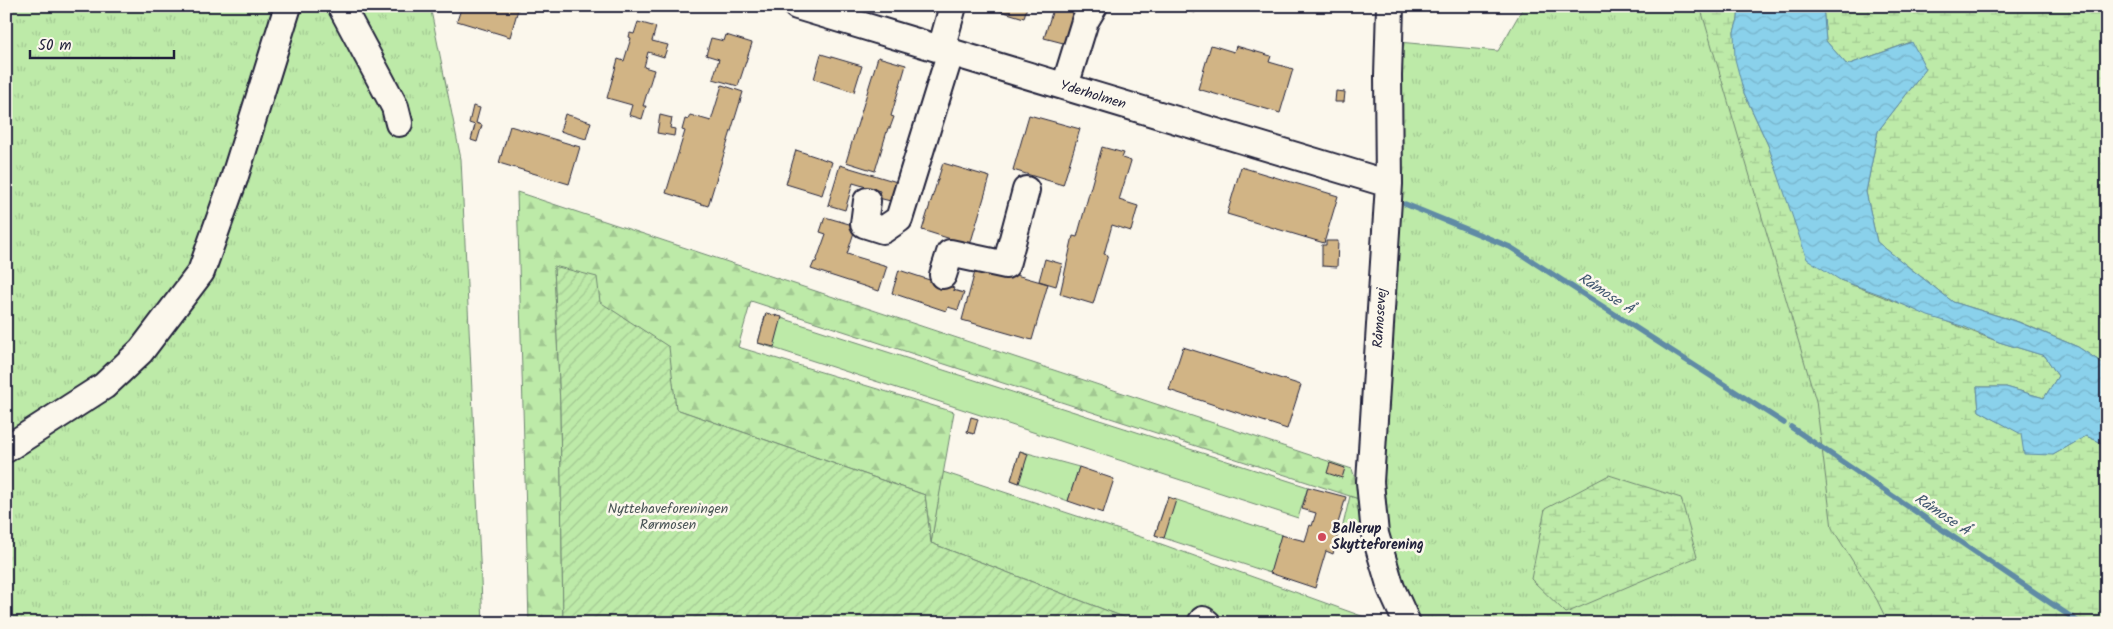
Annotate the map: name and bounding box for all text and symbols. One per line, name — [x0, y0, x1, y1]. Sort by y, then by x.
scale bar — [30, 28, 174, 60]
text: 50 m — [38, 34, 72, 58]
street label: Yderholmen — [1057, 75, 1129, 115]
water label: Råmose Å — [1573, 267, 1640, 322]
street label: Råmosevej — [1367, 287, 1393, 349]
water label: Råmose Å — [1909, 487, 1976, 544]
park label: Nyttehaveforeningen Rørmosen — [608, 498, 728, 536]
place label: Ballerup Skytteforening — [1332, 518, 1424, 556]
marker: Ballerup Skytteforening — [1316, 531, 1328, 543]

